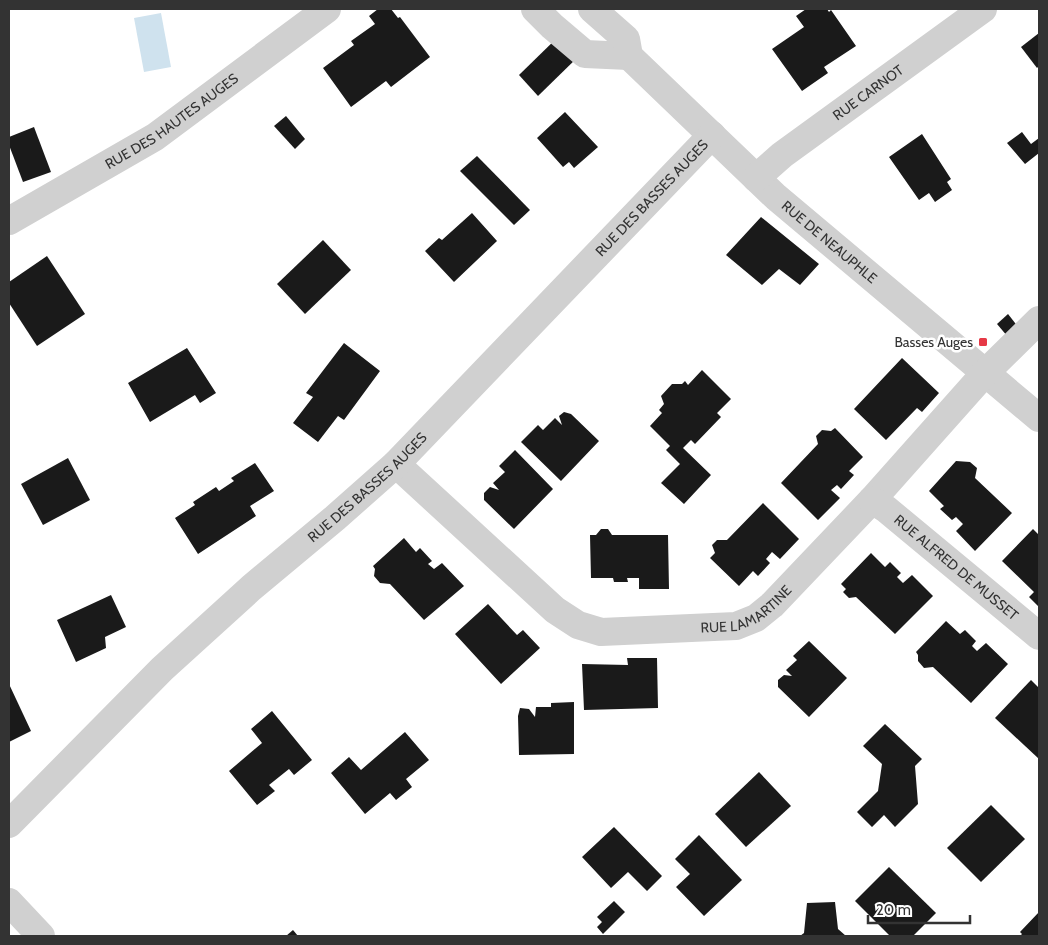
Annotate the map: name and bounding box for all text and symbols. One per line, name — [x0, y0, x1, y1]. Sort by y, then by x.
street label: RUE CARNOT — [829, 61, 907, 124]
street label: RUE DES HAUTES AUGES — [102, 69, 242, 173]
street label: RUE DES BASSES AUGES — [591, 136, 712, 260]
street label: RUE DE NEAUPHLE — [778, 197, 881, 287]
place label: Basses Auges — [894, 333, 973, 351]
marker: Basses Auges — [977, 336, 989, 348]
street label: RUE DES BASSES AUGES — [304, 428, 431, 546]
street label: RUE ALFRED DE MUSSET — [890, 511, 1023, 624]
street label: RUE LAMARTINE — [700, 581, 796, 637]
scale bar — [868, 892, 970, 924]
text: 20 m — [876, 901, 911, 919]

